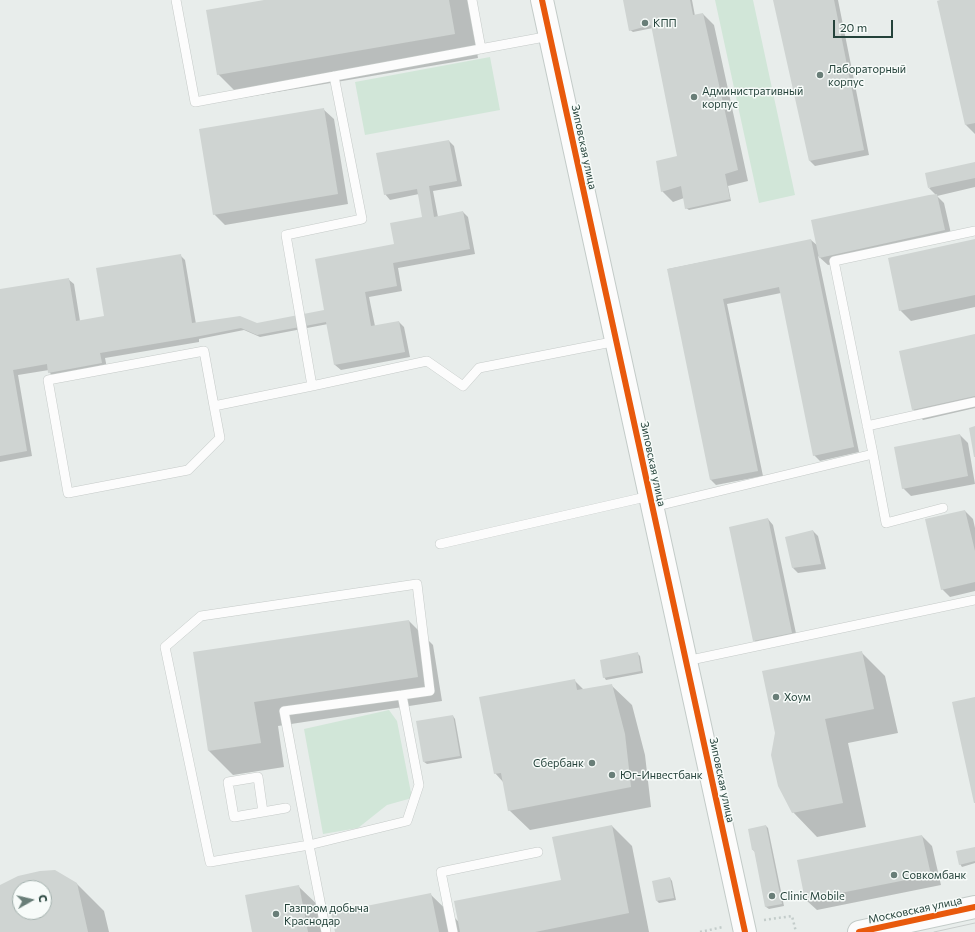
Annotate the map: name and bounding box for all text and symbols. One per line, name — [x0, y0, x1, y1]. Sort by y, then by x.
scale bar — [835, 12, 895, 38]
place label: КПП — [653, 16, 677, 30]
marker: КПП — [640, 18, 650, 28]
text: 20 m — [840, 20, 867, 34]
place label: Лабораторный корпус — [828, 62, 906, 88]
marker: Лабораторный корпус — [815, 70, 825, 80]
place label: Административный корпус — [702, 84, 803, 110]
marker: Административный корпус — [689, 92, 699, 102]
street label: Зиповская улица — [569, 103, 599, 191]
street label: Зиповская улица — [638, 420, 668, 508]
place label: Хоум — [784, 690, 811, 704]
marker: Хоум — [771, 692, 781, 702]
street label: Зиповская улица — [707, 736, 737, 824]
place label: Сбербанк — [533, 756, 584, 770]
marker: Сбербанк — [587, 758, 597, 768]
place label: Юг-Инвестбанк — [620, 768, 703, 782]
marker: Юг-Инвестбанк — [607, 770, 617, 780]
place label: Совкомбанк — [902, 868, 966, 882]
marker: Совкомбанк — [889, 870, 899, 880]
north arrow — [12, 880, 52, 920]
place label: Clinic Mobile — [780, 889, 845, 903]
marker: Clinic Mobile — [767, 891, 777, 901]
text: С — [36, 894, 50, 903]
street label: Московская улица — [867, 894, 963, 926]
place label: Газпром добыча Краснодар — [284, 901, 369, 927]
marker: Газпром добыча Краснодар — [271, 909, 281, 919]

